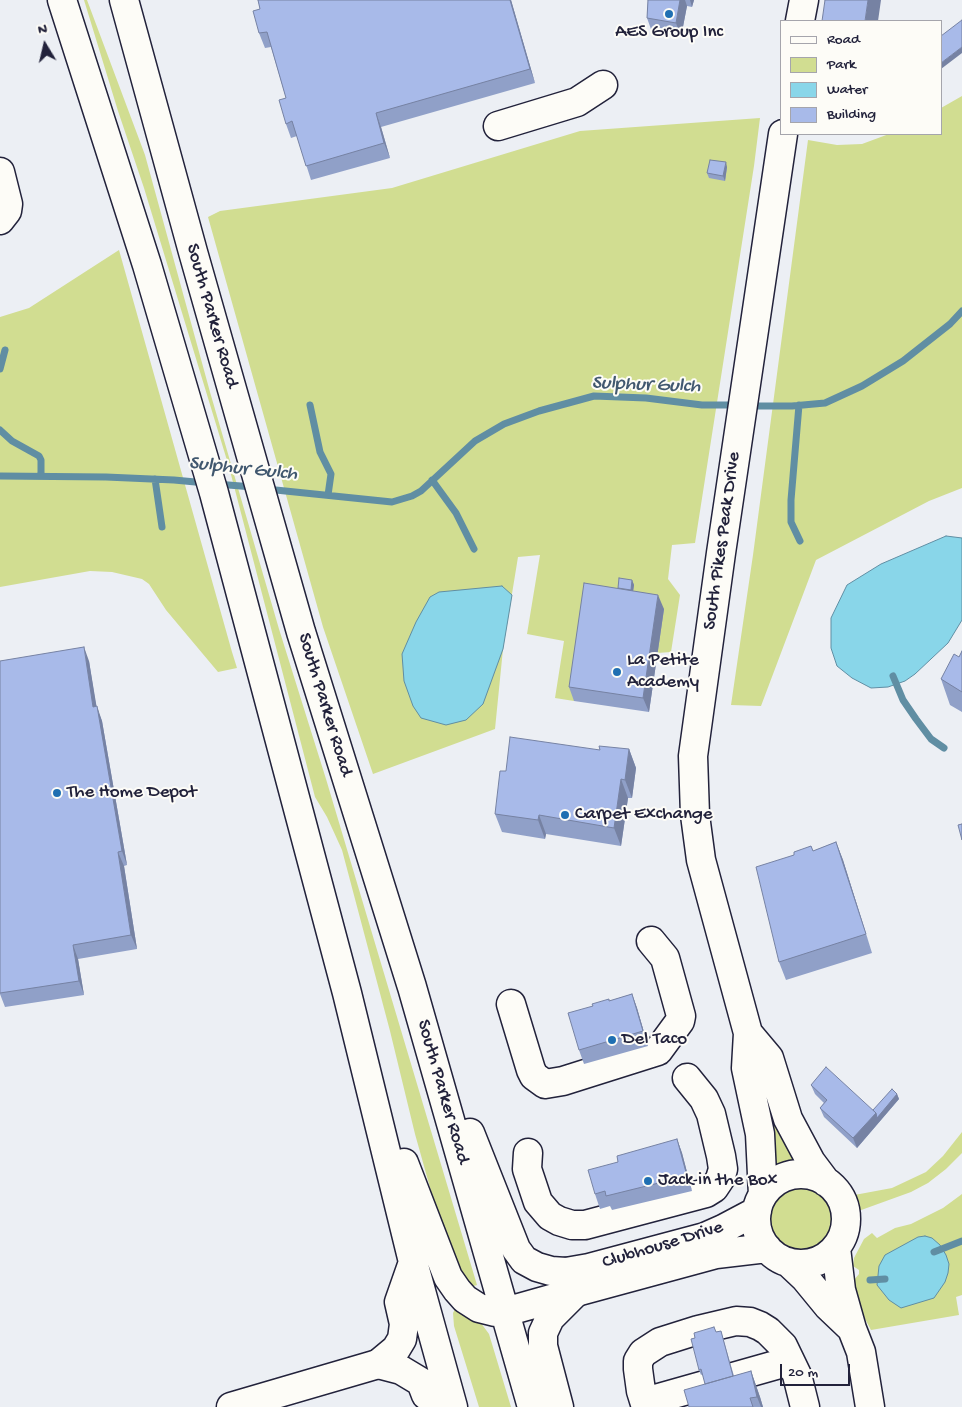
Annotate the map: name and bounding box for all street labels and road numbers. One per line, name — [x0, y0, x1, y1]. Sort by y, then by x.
street label: South Parker Road — [180, 241, 242, 391]
street label: South Pikes Peak Drive — [699, 450, 747, 632]
street label: South Parker Road — [291, 631, 357, 779]
street label: South Parker Road — [411, 1017, 473, 1167]
street label: Clubhouse Drive — [600, 1217, 726, 1275]

